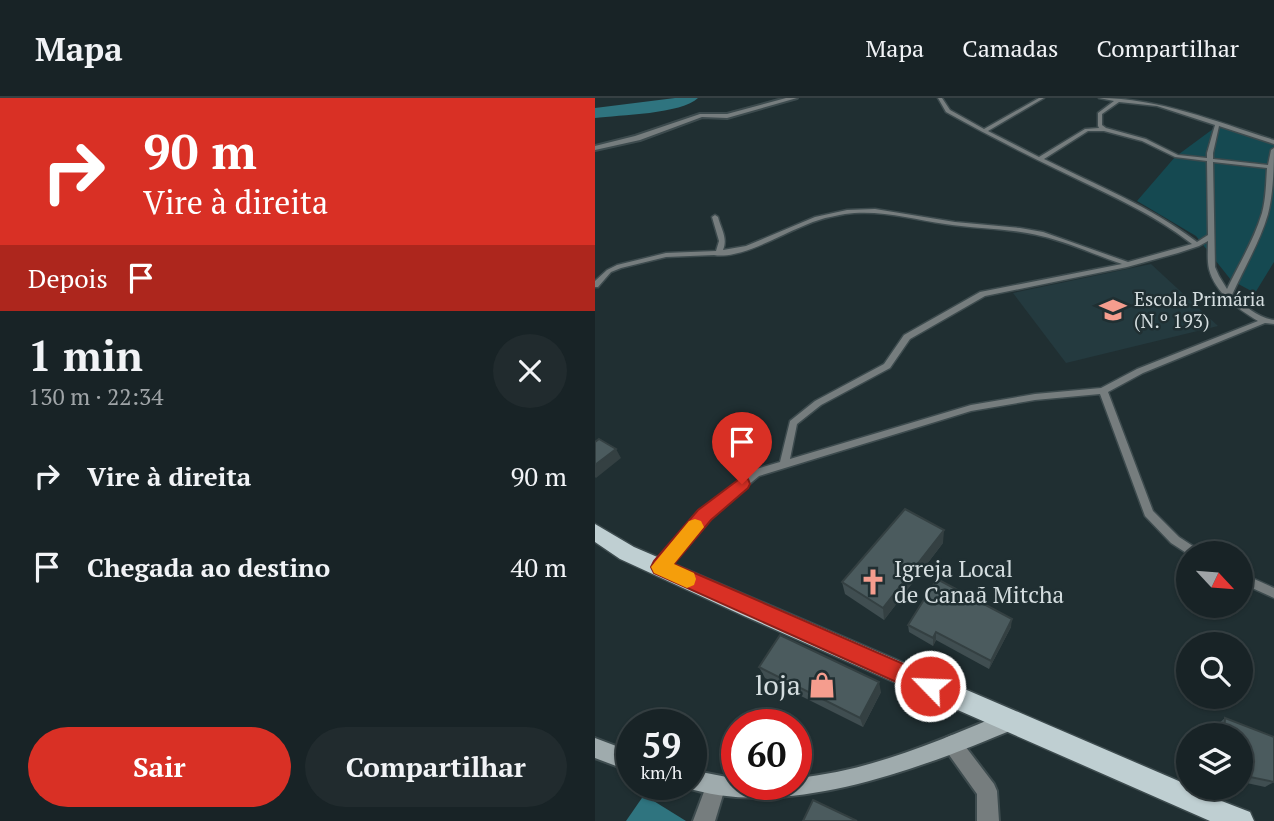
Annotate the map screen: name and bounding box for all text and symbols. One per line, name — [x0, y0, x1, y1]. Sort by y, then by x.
text: Mapa — [35, 27, 123, 70]
text: Mapa — [866, 32, 924, 64]
text: Camadas — [962, 32, 1058, 64]
text: Compartilhar — [1096, 32, 1239, 64]
text: 90 m — [143, 118, 257, 183]
icon: right — [28, 126, 119, 217]
text: Vire à direita — [143, 181, 328, 223]
icon: arrive — [122, 259, 160, 297]
text: Depois — [28, 261, 108, 295]
place label: Escola Primária (N.º 193) — [1134, 286, 1266, 333]
school or university icon: Escola Primária (N.º 193) — [1098, 295, 1128, 325]
text: 1 min — [28, 327, 143, 383]
button: close — [493, 334, 567, 408]
text: 130 m · 22:34 — [28, 381, 163, 412]
pin — [712, 412, 772, 484]
icon: arrive — [723, 423, 761, 461]
icon: right — [28, 457, 66, 495]
text: Vire à direita — [87, 459, 251, 493]
text: 90 m — [511, 459, 567, 493]
north arrow — [1176, 541, 1253, 618]
map controls — [1176, 541, 1253, 800]
icon: arrive — [28, 548, 66, 586]
text: Chegada ao destino — [87, 550, 330, 584]
text: 40 m — [511, 550, 567, 584]
place label: Igreja Local de Canaã Mitcha — [894, 553, 1064, 610]
church icon: Igreja Local de Canaã Mitcha — [858, 567, 888, 597]
button: search — [1176, 632, 1253, 709]
position arrow — [893, 649, 967, 723]
place label: loja — [755, 666, 801, 703]
shop icon: loja — [807, 670, 837, 700]
speed limit sign: 60 — [721, 709, 812, 800]
text: 59 — [642, 722, 681, 768]
button: layers — [1176, 723, 1253, 800]
button: Sair — [28, 727, 291, 807]
button: Compartilhar — [305, 727, 567, 807]
text: km/h — [641, 760, 682, 784]

